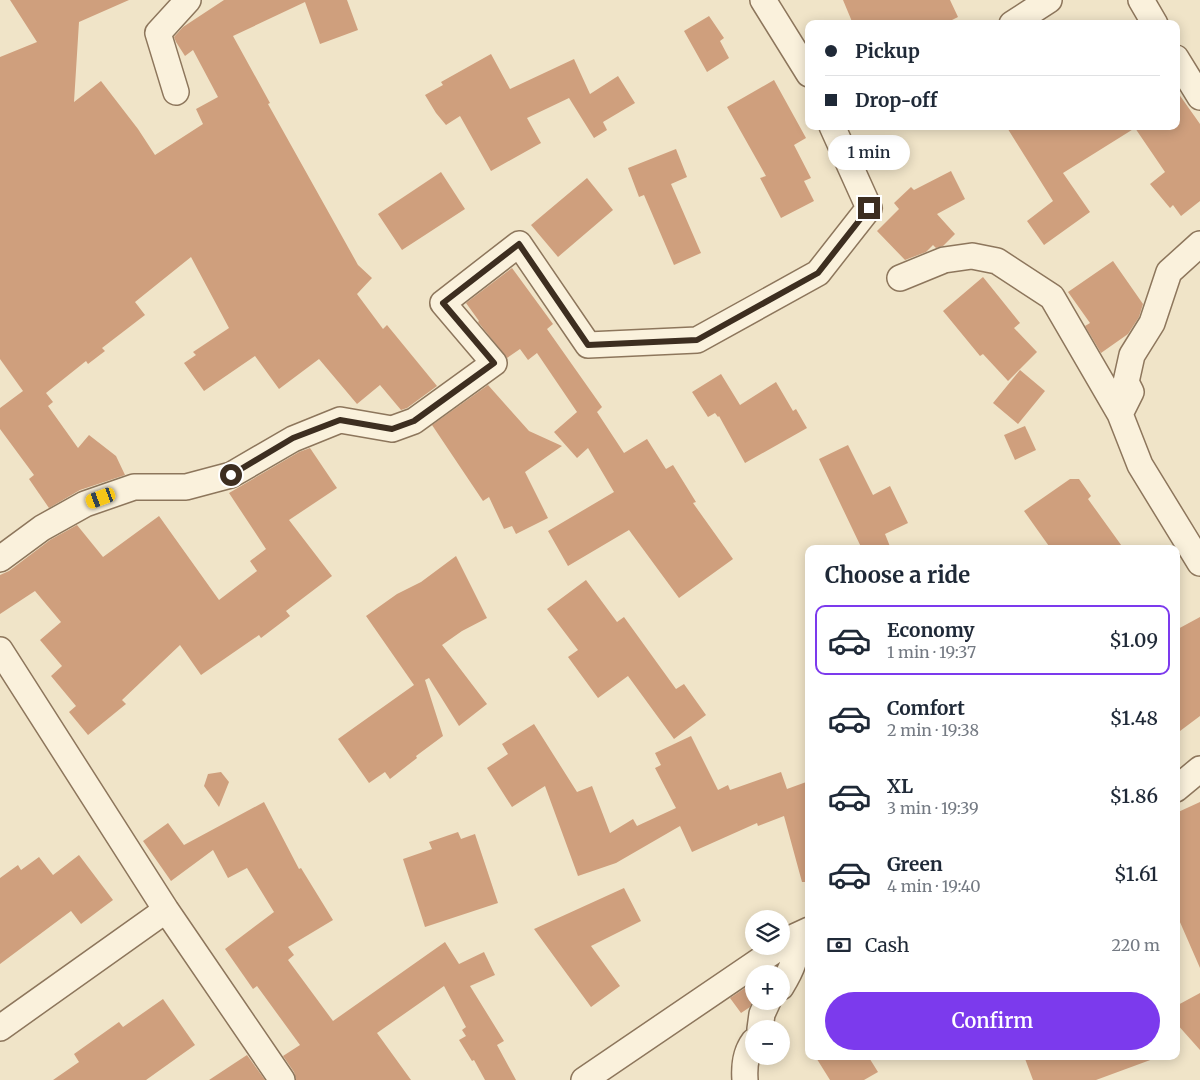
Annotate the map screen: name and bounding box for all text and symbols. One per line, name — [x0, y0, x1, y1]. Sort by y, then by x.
text: Pickup — [855, 39, 920, 63]
text: Drop-off — [855, 88, 937, 112]
callout: 1 min — [828, 136, 910, 170]
text: 1 min — [847, 142, 891, 162]
route end — [858, 197, 880, 219]
route start — [220, 464, 242, 486]
car — [84, 486, 117, 510]
text: Choose a ride — [825, 561, 970, 589]
icon: car — [827, 618, 872, 663]
text: Economy — [887, 618, 975, 642]
text: $1.09 — [1109, 628, 1158, 652]
text: 1 min · 19:37 — [887, 642, 976, 662]
icon: car — [827, 696, 872, 741]
text: Comfort — [887, 696, 965, 720]
text: $1.48 — [1110, 706, 1158, 730]
text: 2 min · 19:38 — [887, 720, 979, 740]
icon: car — [827, 774, 872, 819]
text: XL — [887, 774, 913, 798]
text: $1.86 — [1110, 784, 1158, 808]
text: 3 min · 19:39 — [887, 798, 979, 818]
icon: car — [827, 852, 872, 897]
text: Green — [887, 852, 943, 876]
text: $1.61 — [1114, 862, 1158, 886]
text: 4 min · 19:40 — [887, 876, 981, 896]
map controls — [745, 910, 790, 1065]
button: layers — [745, 910, 790, 955]
icon: cash — [825, 931, 853, 959]
text: Cash — [865, 933, 909, 957]
text: 220 m — [1112, 935, 1160, 955]
button: + — [745, 965, 790, 1010]
button: Confirm — [825, 992, 1160, 1050]
button: − — [745, 1020, 790, 1065]

